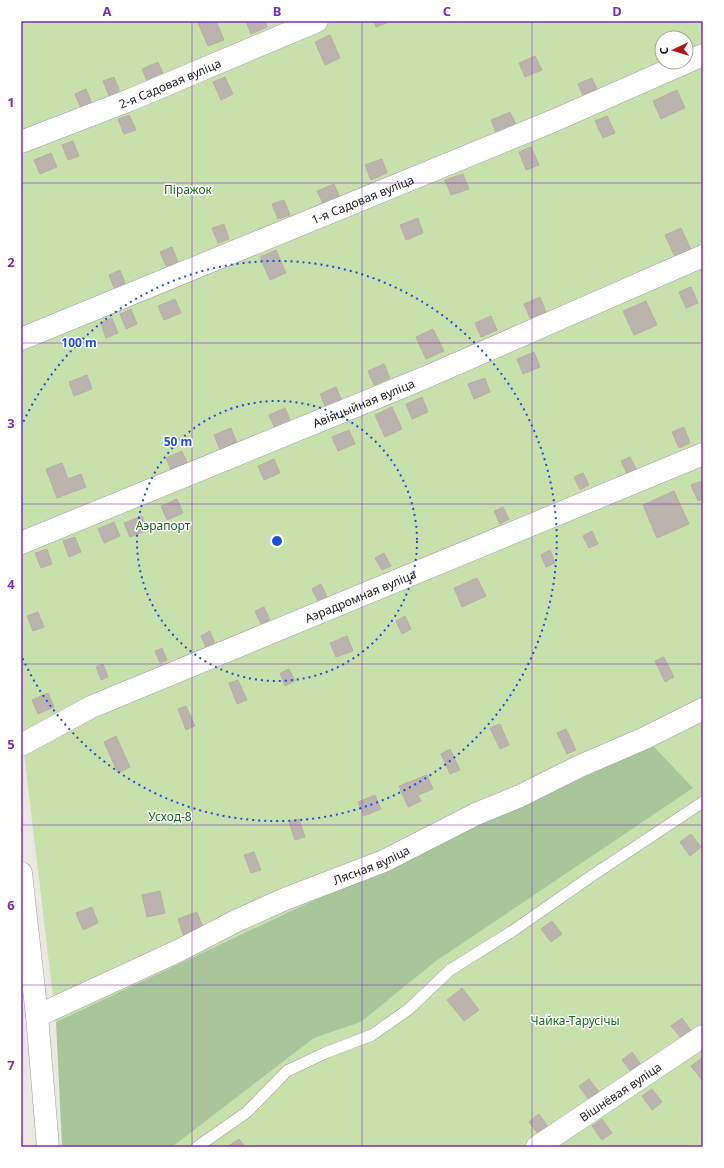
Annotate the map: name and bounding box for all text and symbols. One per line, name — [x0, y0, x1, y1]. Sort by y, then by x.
text: A — [103, 2, 112, 20]
text: B — [273, 2, 281, 20]
text: C — [443, 2, 451, 20]
text: D — [612, 2, 622, 20]
north arrow — [654, 30, 694, 70]
text: С — [656, 47, 671, 55]
street label: 2-я Садовая вуліца — [116, 54, 224, 112]
text: 1 — [7, 93, 15, 111]
street label: 1-я Садовая вуліца — [309, 170, 416, 228]
park label: Піражок — [164, 181, 213, 198]
text: 2 — [7, 253, 15, 271]
text: 100 m — [61, 334, 97, 351]
street label: Авіяцыйная вуліца — [310, 374, 417, 431]
text: 3 — [7, 414, 15, 432]
text: 50 m — [164, 433, 192, 450]
park label: Аэрапорт — [136, 517, 191, 534]
centre of rings — [270, 534, 284, 548]
street label: Аэрадромная вуліца — [302, 565, 418, 626]
text: 4 — [7, 575, 15, 593]
text: 5 — [7, 735, 15, 753]
park label: Усход-8 — [148, 808, 192, 825]
street label: Лясная вуліца — [330, 841, 412, 888]
text: 6 — [7, 896, 15, 914]
park label: Чайка-Тарусічы — [530, 1012, 620, 1029]
text: 7 — [7, 1056, 15, 1074]
street label: Вішнёвая вуліца — [576, 1058, 665, 1125]

